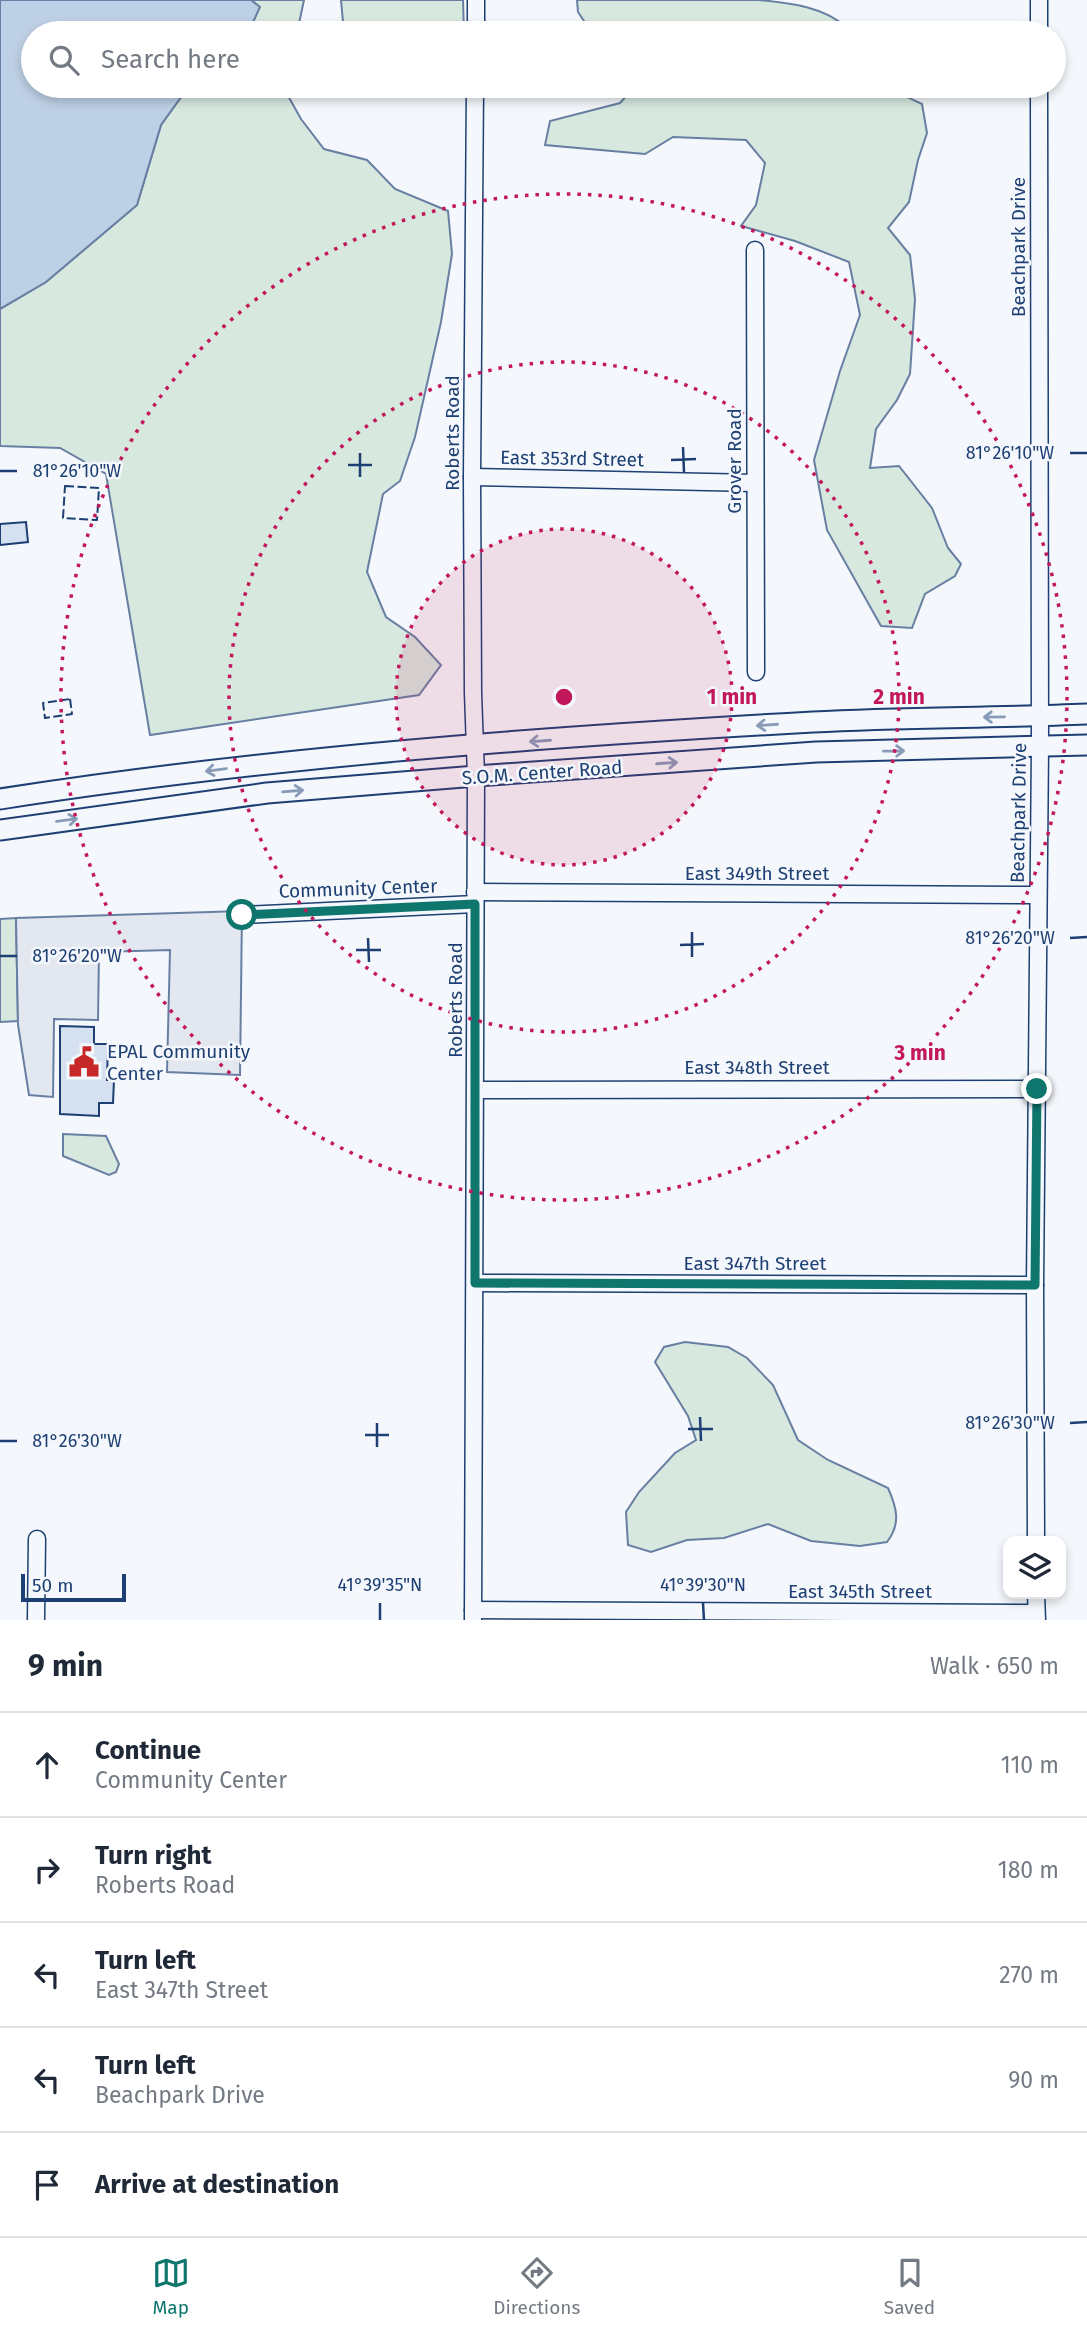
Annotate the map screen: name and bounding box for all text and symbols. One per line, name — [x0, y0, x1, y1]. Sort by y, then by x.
search box — [21, 21, 1066, 98]
icon: search — [45, 41, 83, 79]
text: Search here — [101, 44, 240, 75]
street label: Beachpark Drive — [1007, 177, 1030, 317]
street label: Roberts Road — [441, 375, 464, 491]
street label: Grover Road — [723, 408, 746, 514]
text: 81°26'10"W — [966, 442, 1054, 464]
street label: East 353rd Street — [500, 446, 644, 471]
text: 81°26'10"W — [33, 460, 121, 482]
text: 1 min — [707, 684, 757, 710]
text: 2 min — [873, 684, 925, 710]
centre of rings — [552, 685, 576, 709]
one-way arrow — [983, 711, 1006, 724]
one-way arrow — [756, 719, 779, 732]
one-way arrow — [529, 735, 552, 748]
street label: Beachpark Drive — [1006, 743, 1031, 883]
one-way arrow — [882, 744, 905, 757]
street label: S.O.M. Center Road — [461, 755, 623, 790]
one-way arrow — [655, 756, 677, 769]
one-way arrow — [205, 763, 228, 776]
one-way arrow — [281, 784, 304, 797]
one-way arrow — [56, 813, 78, 826]
street label: East 349th Street — [685, 862, 829, 885]
street label: Community Center — [278, 874, 438, 903]
route start — [226, 899, 257, 930]
text: 81°26'20"W — [965, 927, 1055, 949]
street label: Roberts Road — [444, 942, 467, 1058]
text: 81°26'20"W — [32, 945, 122, 967]
place label: EPAL Community Center — [107, 1040, 251, 1085]
text: 3 min — [893, 1040, 946, 1066]
public building icon: EPAL Community Center — [67, 1045, 101, 1079]
street label: East 348th Street — [684, 1056, 830, 1079]
route end — [1021, 1073, 1052, 1104]
street label: East 347th Street — [684, 1252, 827, 1275]
text: 81°26'30"W — [965, 1412, 1055, 1434]
text: 81°26'30"W — [32, 1430, 122, 1452]
map controls — [1003, 1536, 1066, 1599]
button: layers — [1003, 1536, 1066, 1599]
scale bar — [21, 1571, 126, 1603]
text: 50 m — [32, 1574, 73, 1597]
text: 41°39'35"N — [338, 1574, 422, 1596]
text: 41°39'30"N — [660, 1574, 746, 1596]
street label: East 345th Street — [788, 1580, 932, 1603]
text: 9 min — [28, 1648, 103, 1684]
text: Walk · 650 m — [930, 1652, 1059, 1680]
text: Continue — [95, 1735, 201, 1766]
icon: ahead — [28, 1746, 66, 1784]
text: 110 m — [1001, 1751, 1059, 1779]
text: Community Center — [95, 1766, 287, 1794]
text: Turn right — [95, 1840, 212, 1871]
icon: right — [28, 1851, 66, 1889]
text: 180 m — [998, 1856, 1059, 1884]
text: Roberts Road — [95, 1871, 235, 1899]
text: Turn left — [95, 1945, 196, 1976]
icon: left — [28, 1956, 66, 1994]
text: 270 m — [999, 1961, 1059, 1989]
text: East 347th Street — [95, 1976, 268, 2004]
text: Turn left — [95, 2050, 196, 2081]
icon: left — [28, 2061, 66, 2099]
text: 90 m — [1008, 2066, 1059, 2094]
text: Beachpark Drive — [95, 2081, 265, 2109]
icon: arrive — [28, 2166, 66, 2204]
text: Arrive at destination — [95, 2169, 339, 2200]
tab: Map — [152, 2254, 190, 2319]
tab: Directions — [493, 2254, 580, 2319]
tab: Saved — [884, 2254, 935, 2319]

